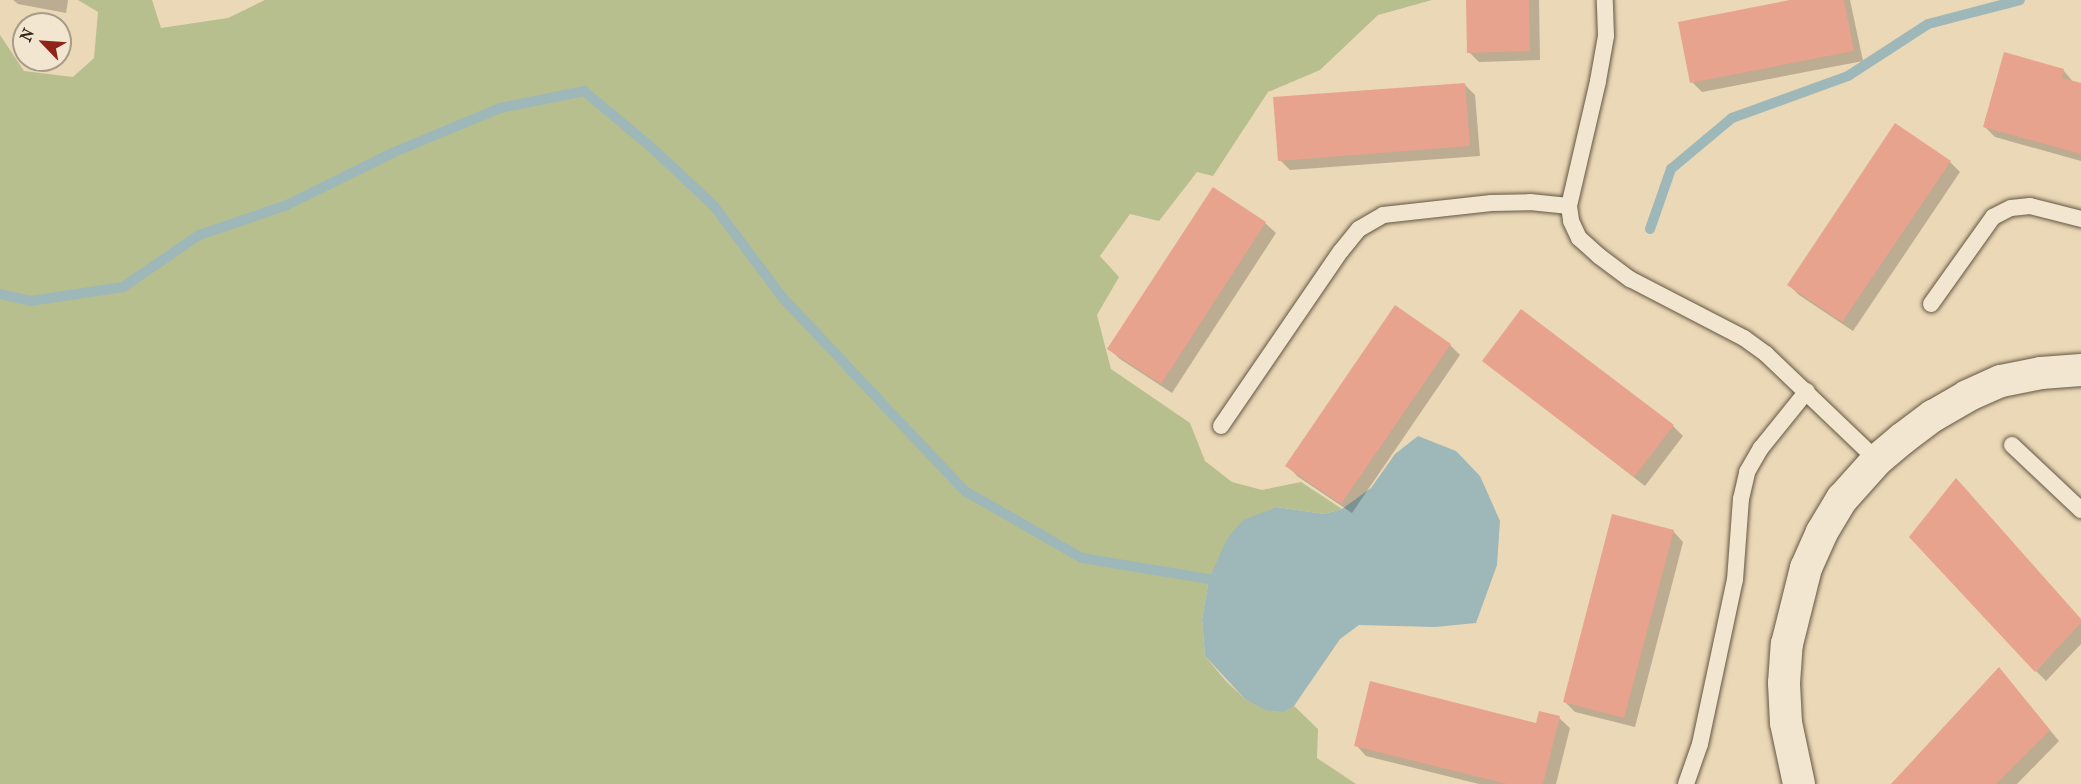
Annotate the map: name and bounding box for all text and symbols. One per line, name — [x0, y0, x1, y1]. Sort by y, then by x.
north arrow — [12, 12, 72, 72]
text: N — [16, 26, 38, 45]

